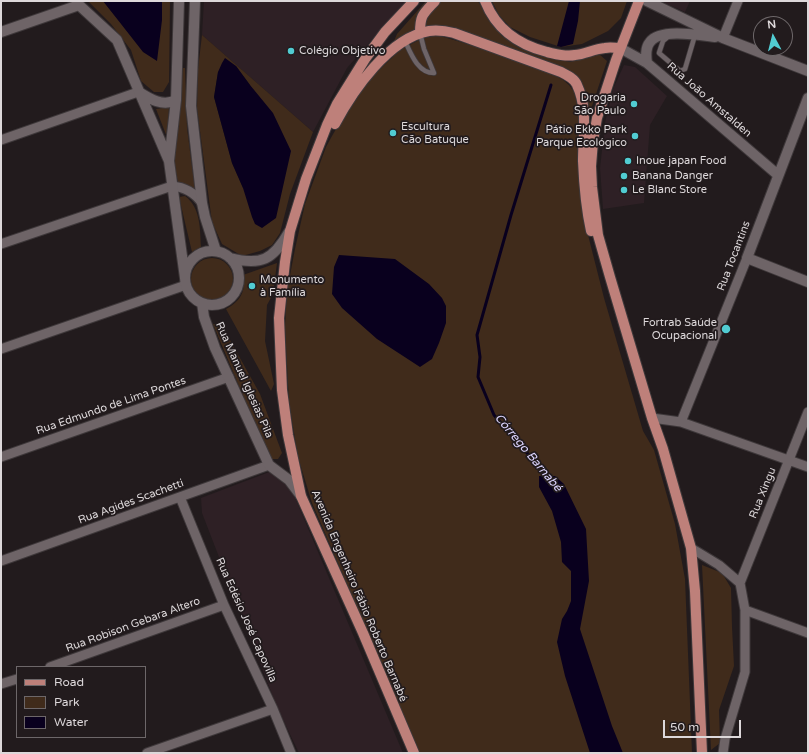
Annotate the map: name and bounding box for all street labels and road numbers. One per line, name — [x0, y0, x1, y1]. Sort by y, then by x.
street label: Rua João Amstalden — [664, 60, 754, 140]
street label: Rua Tocantins — [715, 219, 753, 293]
street label: Rua Manuel Iglesias Pila — [212, 320, 276, 440]
street label: Rua Edmundo de Lima Pontes — [34, 374, 188, 438]
street label: Rua Xingu — [747, 465, 779, 521]
street label: Rua Agides Scachetti — [76, 477, 186, 527]
street label: Avenida Engenheiro Fábio Roberto Barnabé — [308, 488, 410, 704]
street label: Rua Edésio José Capovilla — [213, 556, 279, 684]
street label: Rua Robison Gebara Altero — [64, 594, 202, 656]

